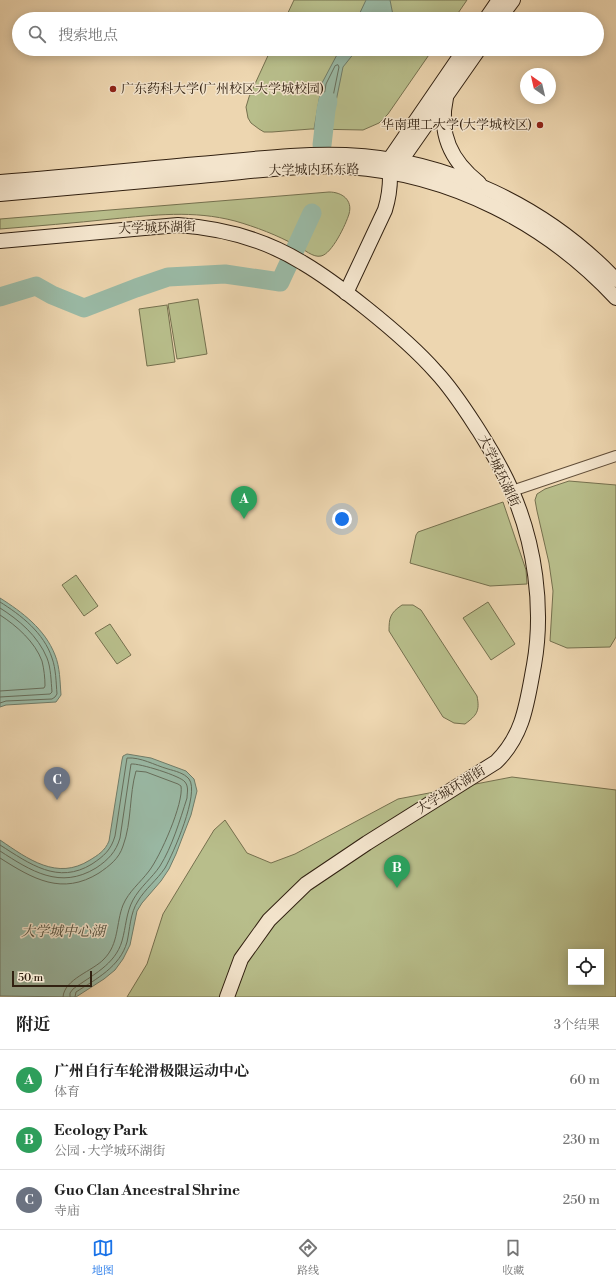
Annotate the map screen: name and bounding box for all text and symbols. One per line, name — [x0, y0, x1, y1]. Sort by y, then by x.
search box — [12, 12, 604, 56]
icon: search — [26, 23, 48, 45]
text: 搜索地点 — [58, 26, 118, 45]
north arrow — [520, 68, 556, 104]
place label: 广东药科大学(广州校区大学城校园) — [121, 81, 324, 97]
marker: 广东药科大学(广州校区大学城校园) — [108, 84, 118, 94]
place label: 华南理工大学(大学城校区) — [381, 117, 532, 133]
marker: 华南理工大学(大学城校区) — [535, 120, 545, 130]
street label: 大学城内环东路 — [268, 161, 360, 179]
street label: 大学城环湖街 — [118, 219, 196, 237]
street label: 大学城环湖街 — [475, 432, 523, 510]
pin: A — [231, 486, 257, 519]
your location — [332, 509, 352, 529]
street label: 大学城环湖街 — [414, 763, 488, 817]
pin: C — [44, 767, 70, 800]
pin: B — [384, 855, 410, 888]
water label: 大学城中心湖 — [21, 923, 108, 941]
map controls — [568, 949, 604, 985]
button: locate — [568, 949, 604, 985]
scale bar — [12, 969, 92, 988]
text: 50 m — [18, 971, 43, 985]
text: 附近 — [16, 1014, 50, 1036]
text: 3个结果 — [554, 1017, 600, 1033]
text: 广州自行车轮滑极限运动中心 — [54, 1062, 249, 1081]
text: A — [24, 1072, 34, 1088]
text: 60 m — [569, 1072, 600, 1088]
text: 体育 — [54, 1084, 80, 1100]
text: Ecology Park — [54, 1121, 148, 1140]
text: B — [24, 1132, 34, 1148]
text: 230 m — [563, 1132, 600, 1148]
text: 公园 · 大学城环湖街 — [54, 1143, 166, 1159]
text: Guo Clan Ancestral Shrine — [54, 1181, 240, 1200]
text: C — [24, 1192, 34, 1208]
text: 250 m — [563, 1192, 600, 1208]
text: 寺庙 — [54, 1203, 80, 1219]
tab: 地图 — [92, 1237, 114, 1278]
tab: 路线 — [297, 1237, 319, 1278]
tab: 收藏 — [502, 1237, 524, 1278]

